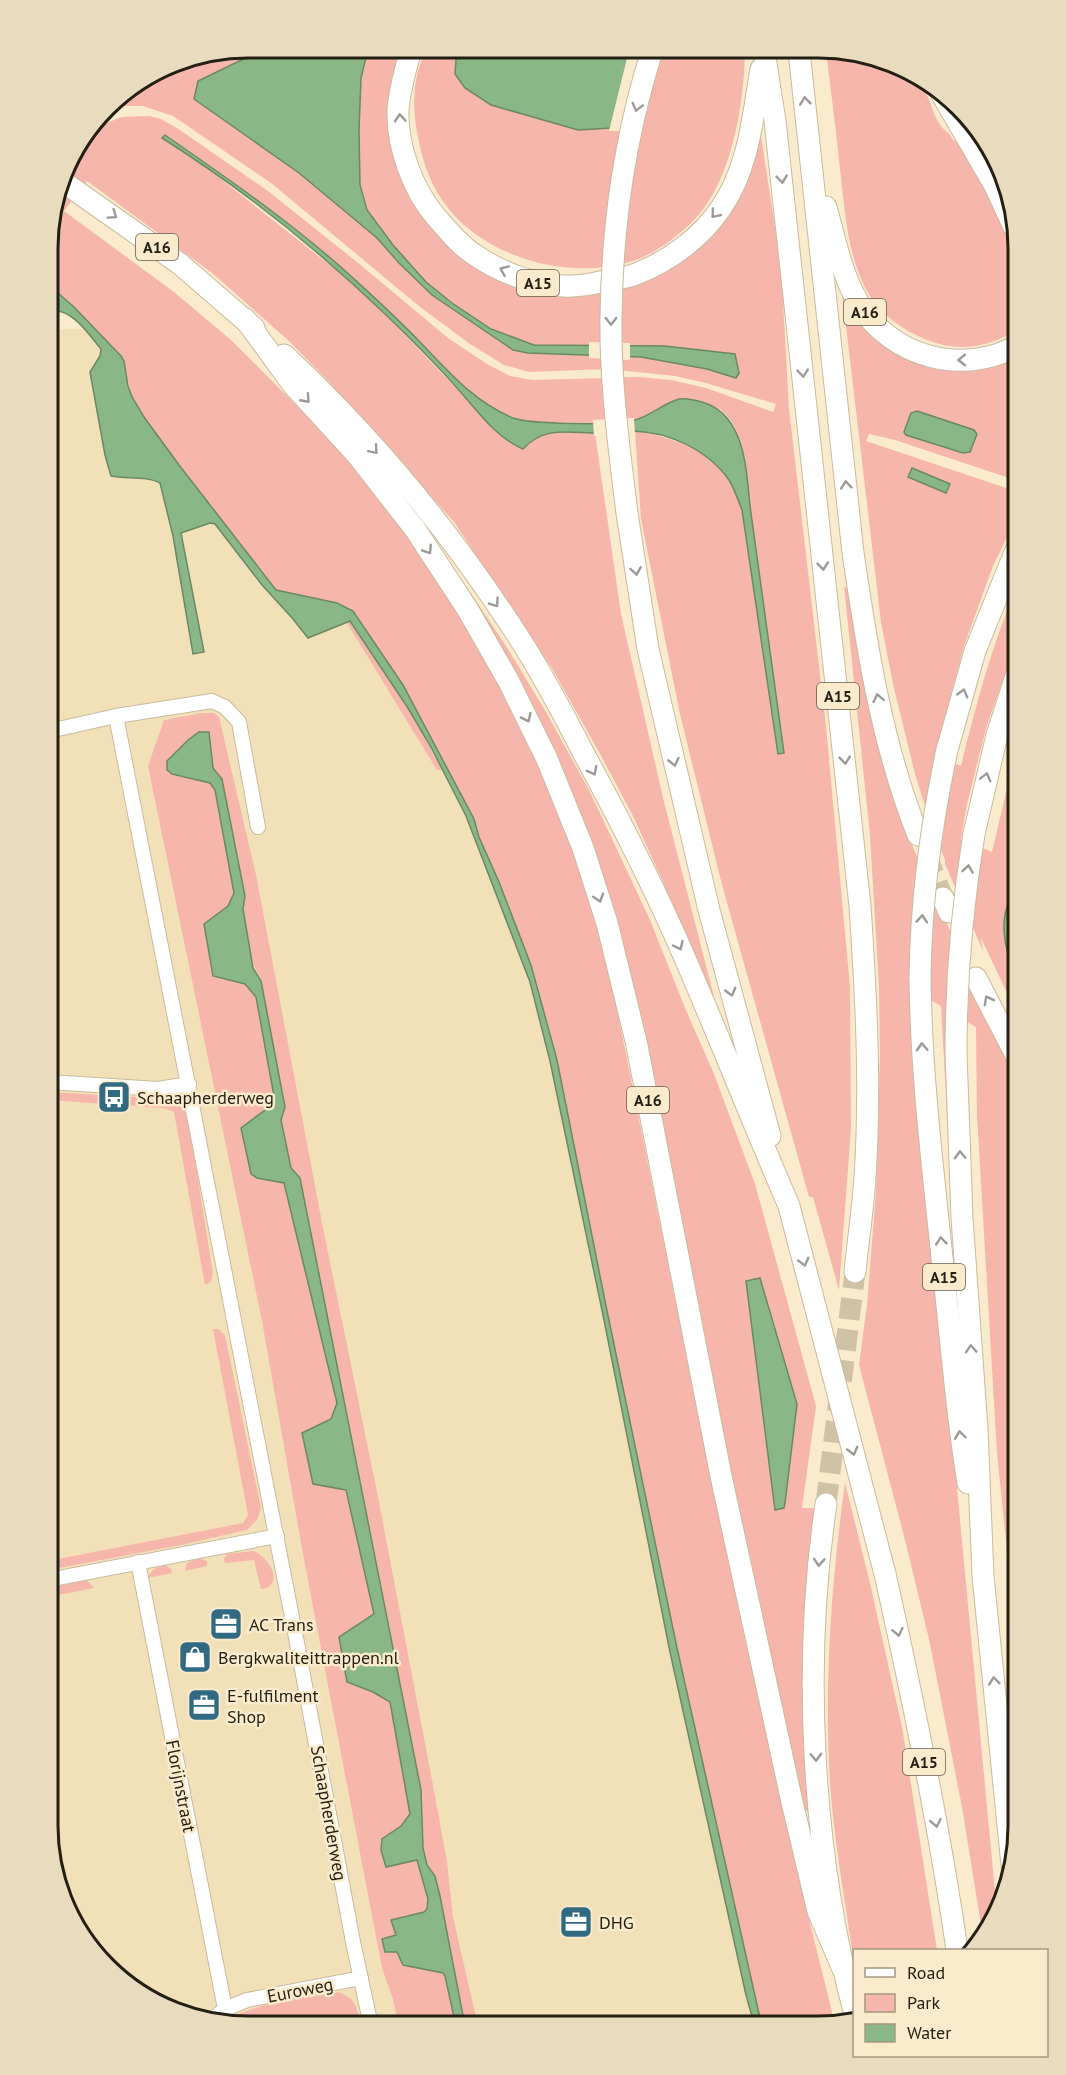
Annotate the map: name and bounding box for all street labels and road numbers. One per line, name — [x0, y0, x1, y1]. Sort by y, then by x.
road number: A16 — [136, 234, 178, 260]
road number: A15 — [517, 270, 559, 296]
road number: A16 — [844, 299, 886, 325]
road number: A15 — [817, 683, 859, 709]
road number: A16 — [627, 1087, 669, 1113]
road number: A15 — [923, 1264, 965, 1290]
street label: Florijnstraat — [161, 1738, 201, 1834]
street label: Schaapherderweg — [306, 1744, 352, 1882]
road number: A15 — [903, 1749, 945, 1775]
street label: Euroweg — [265, 1972, 335, 2008]

